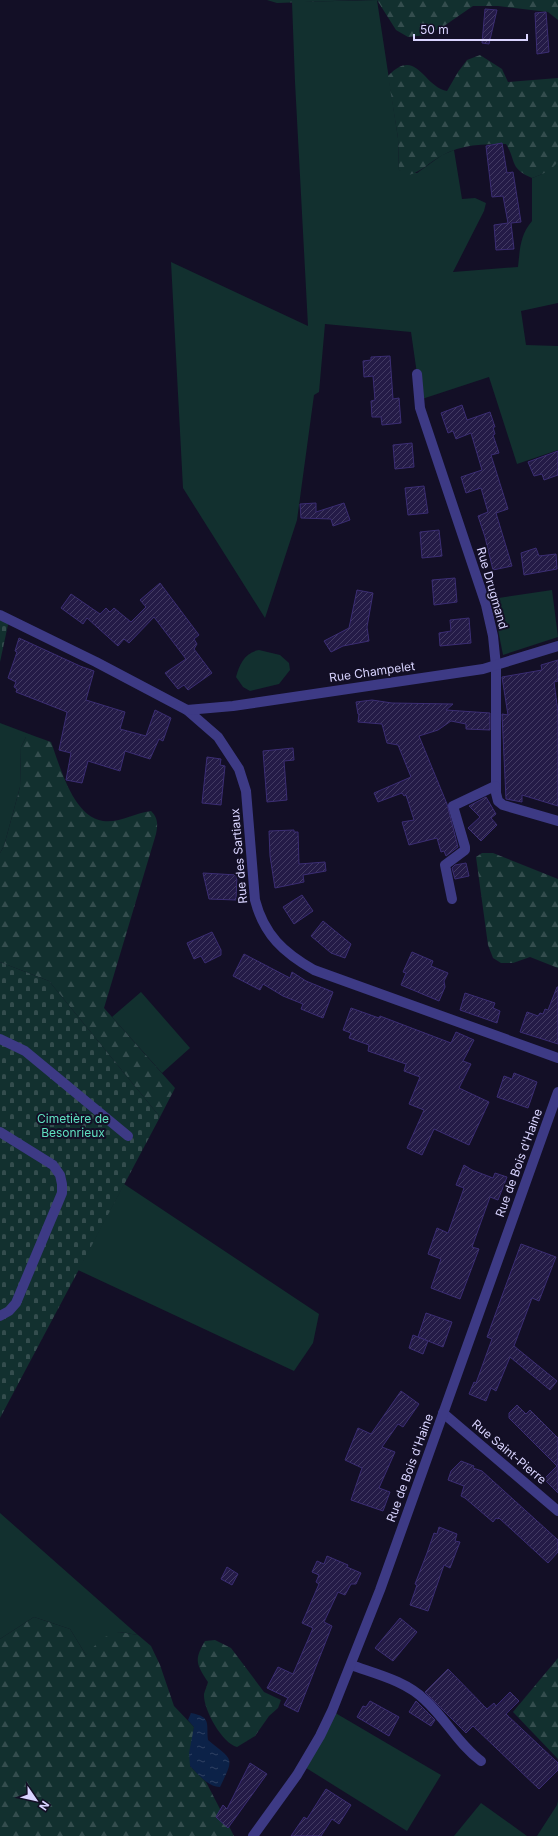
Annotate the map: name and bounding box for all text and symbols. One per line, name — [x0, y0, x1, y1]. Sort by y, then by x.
scale bar — [414, 16, 527, 42]
text: 50 m — [420, 22, 449, 37]
street label: Rue Drugmand — [474, 545, 511, 631]
street label: Rue Champelet — [328, 658, 416, 685]
street label: Rue des Sartiaux — [227, 807, 250, 904]
street label: Rue de Bois d'Haine — [492, 1107, 545, 1219]
park label: Cimetière de Besonrieux — [37, 1111, 109, 1140]
street label: Rue de Bois d'Haine — [383, 1412, 436, 1524]
street label: Rue Saint-Pierre — [469, 1416, 550, 1487]
north arrow — [16, 1780, 56, 1820]
text: N — [36, 1798, 52, 1813]

